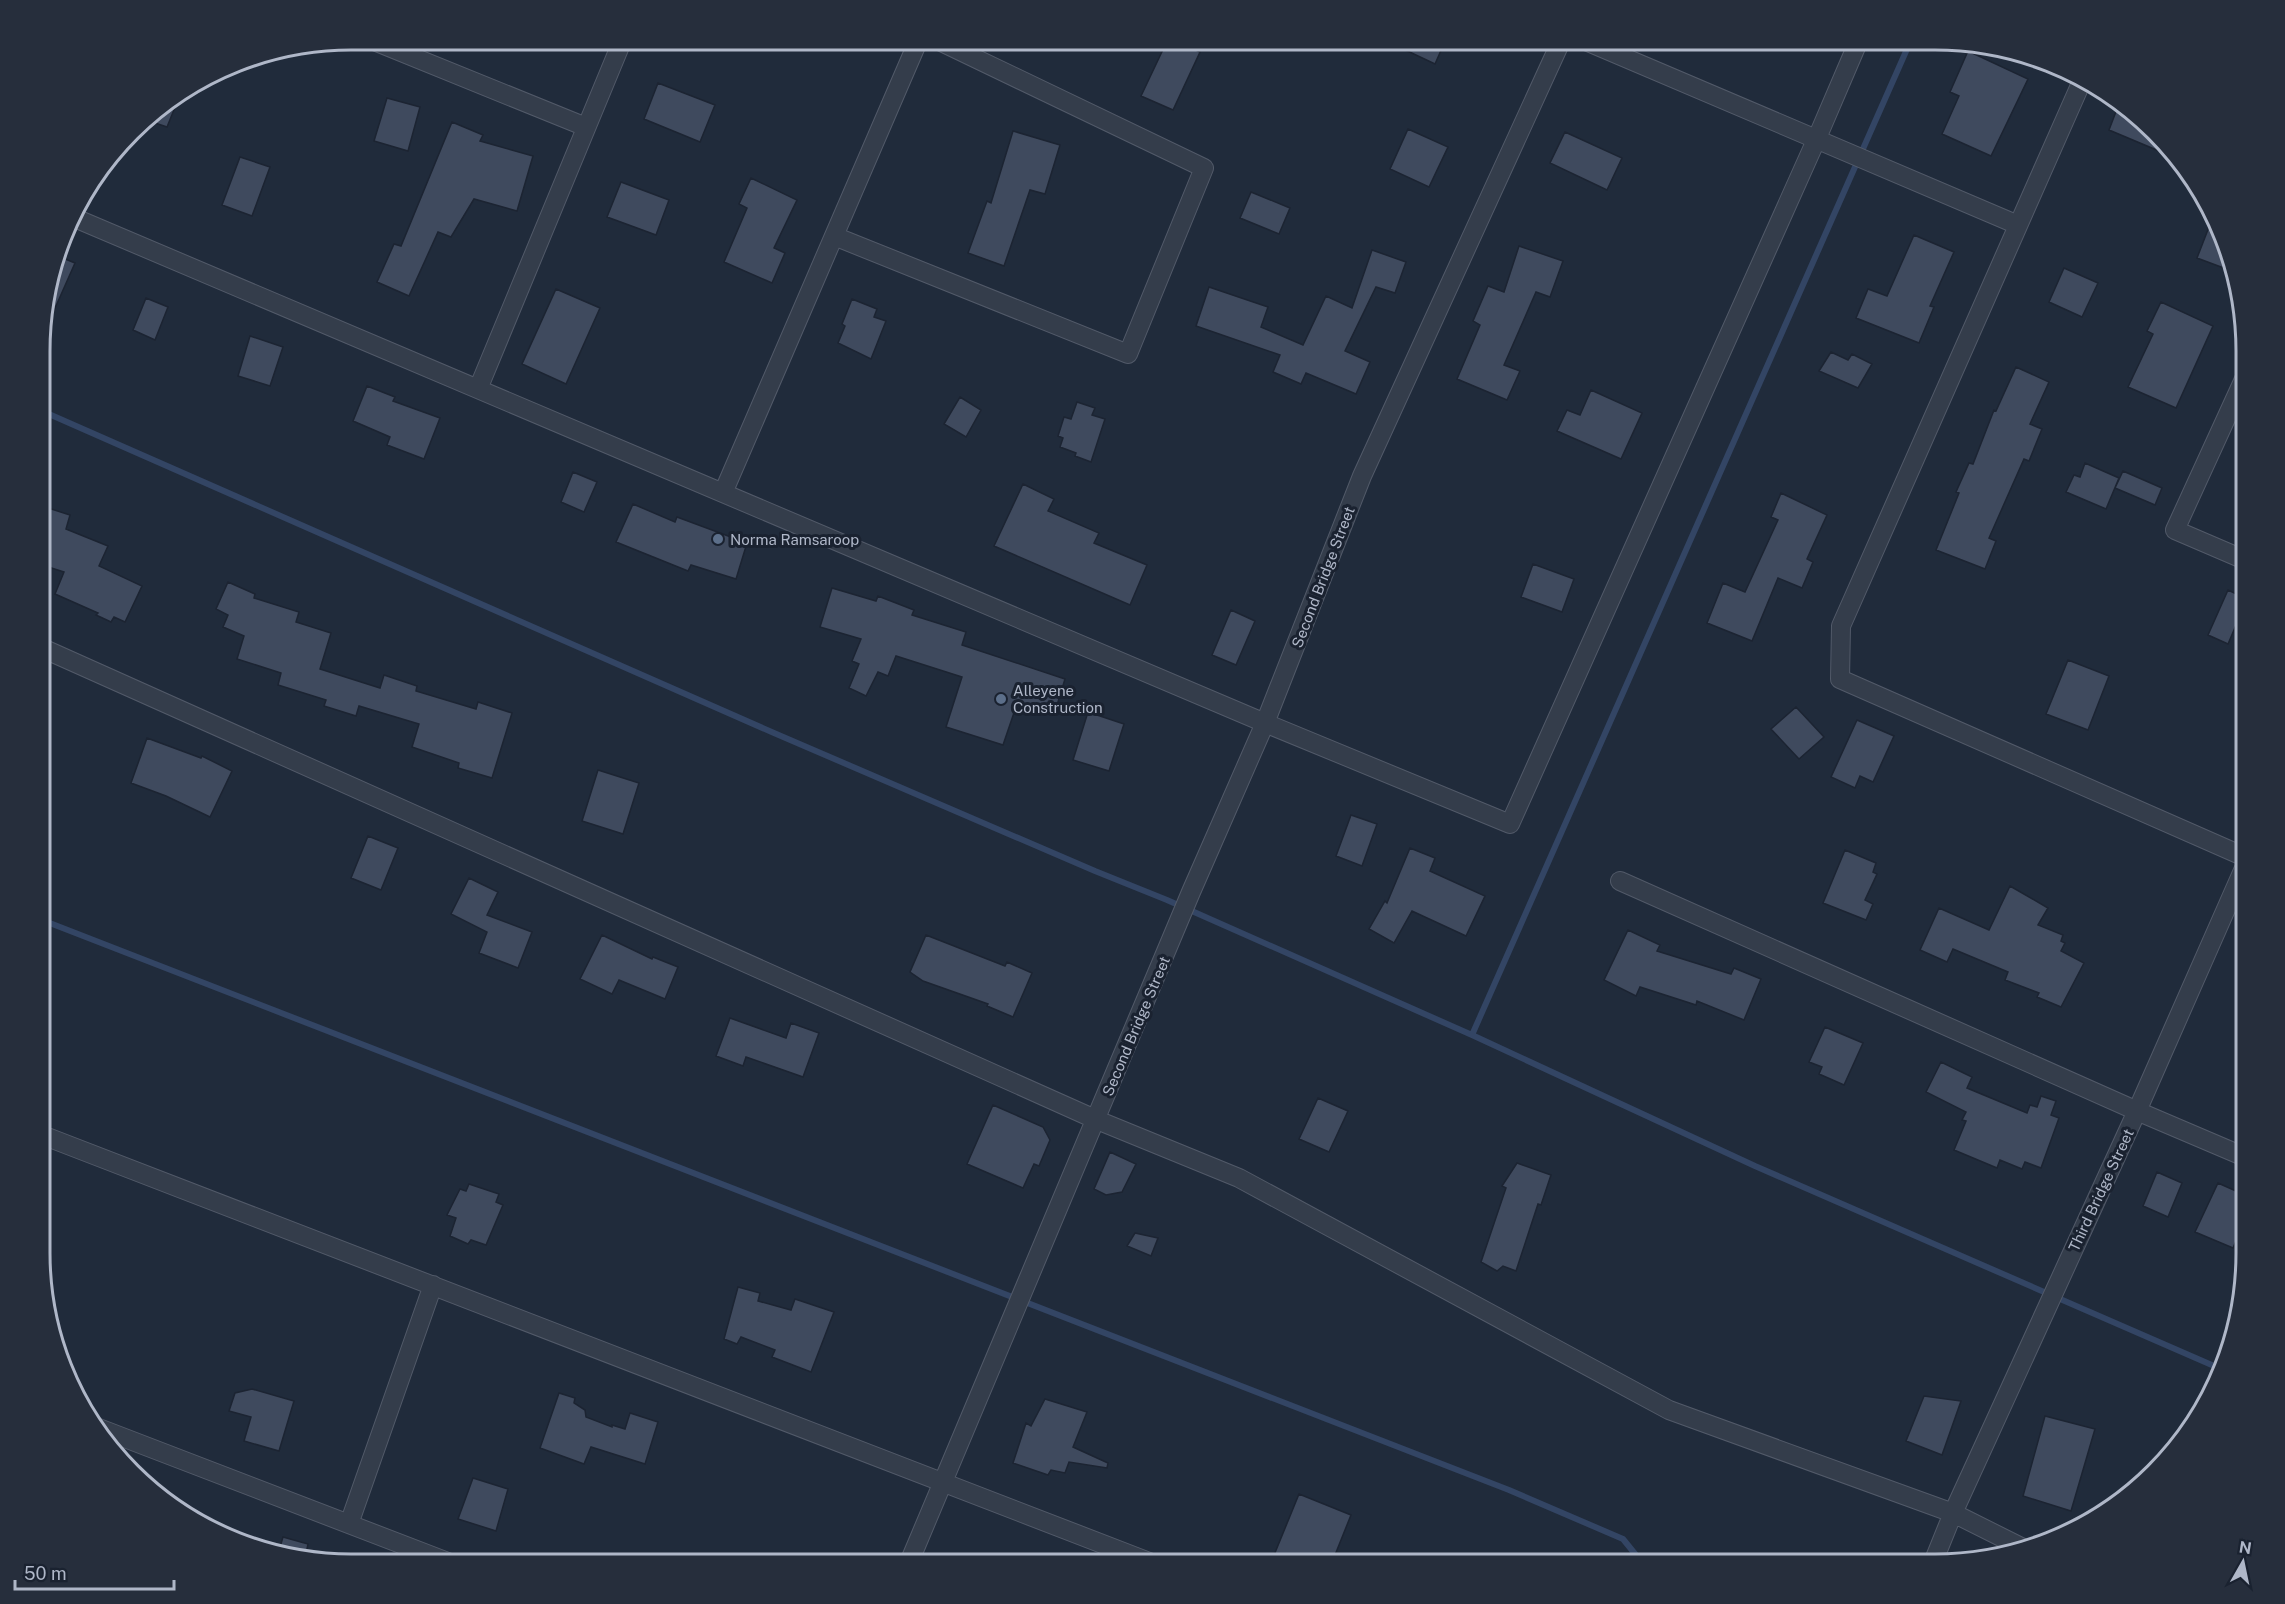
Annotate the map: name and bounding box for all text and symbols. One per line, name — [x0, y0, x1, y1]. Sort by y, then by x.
street label: Second Bridge Street — [1288, 504, 1358, 650]
place label: Norma Ramsaroop — [730, 531, 859, 548]
marker: Norma Ramsaroop — [711, 532, 725, 546]
place label: Alleyene Construction — [1013, 682, 1103, 716]
marker: Alleyene Construction — [994, 692, 1008, 706]
street label: Second Bridge Street — [1099, 954, 1173, 1098]
street label: Third Bridge Street — [2065, 1126, 2137, 1254]
north arrow — [2213, 1532, 2273, 1592]
text: N — [2238, 1537, 2253, 1558]
scale bar — [15, 1553, 174, 1591]
text: 50 m — [24, 1563, 67, 1584]

